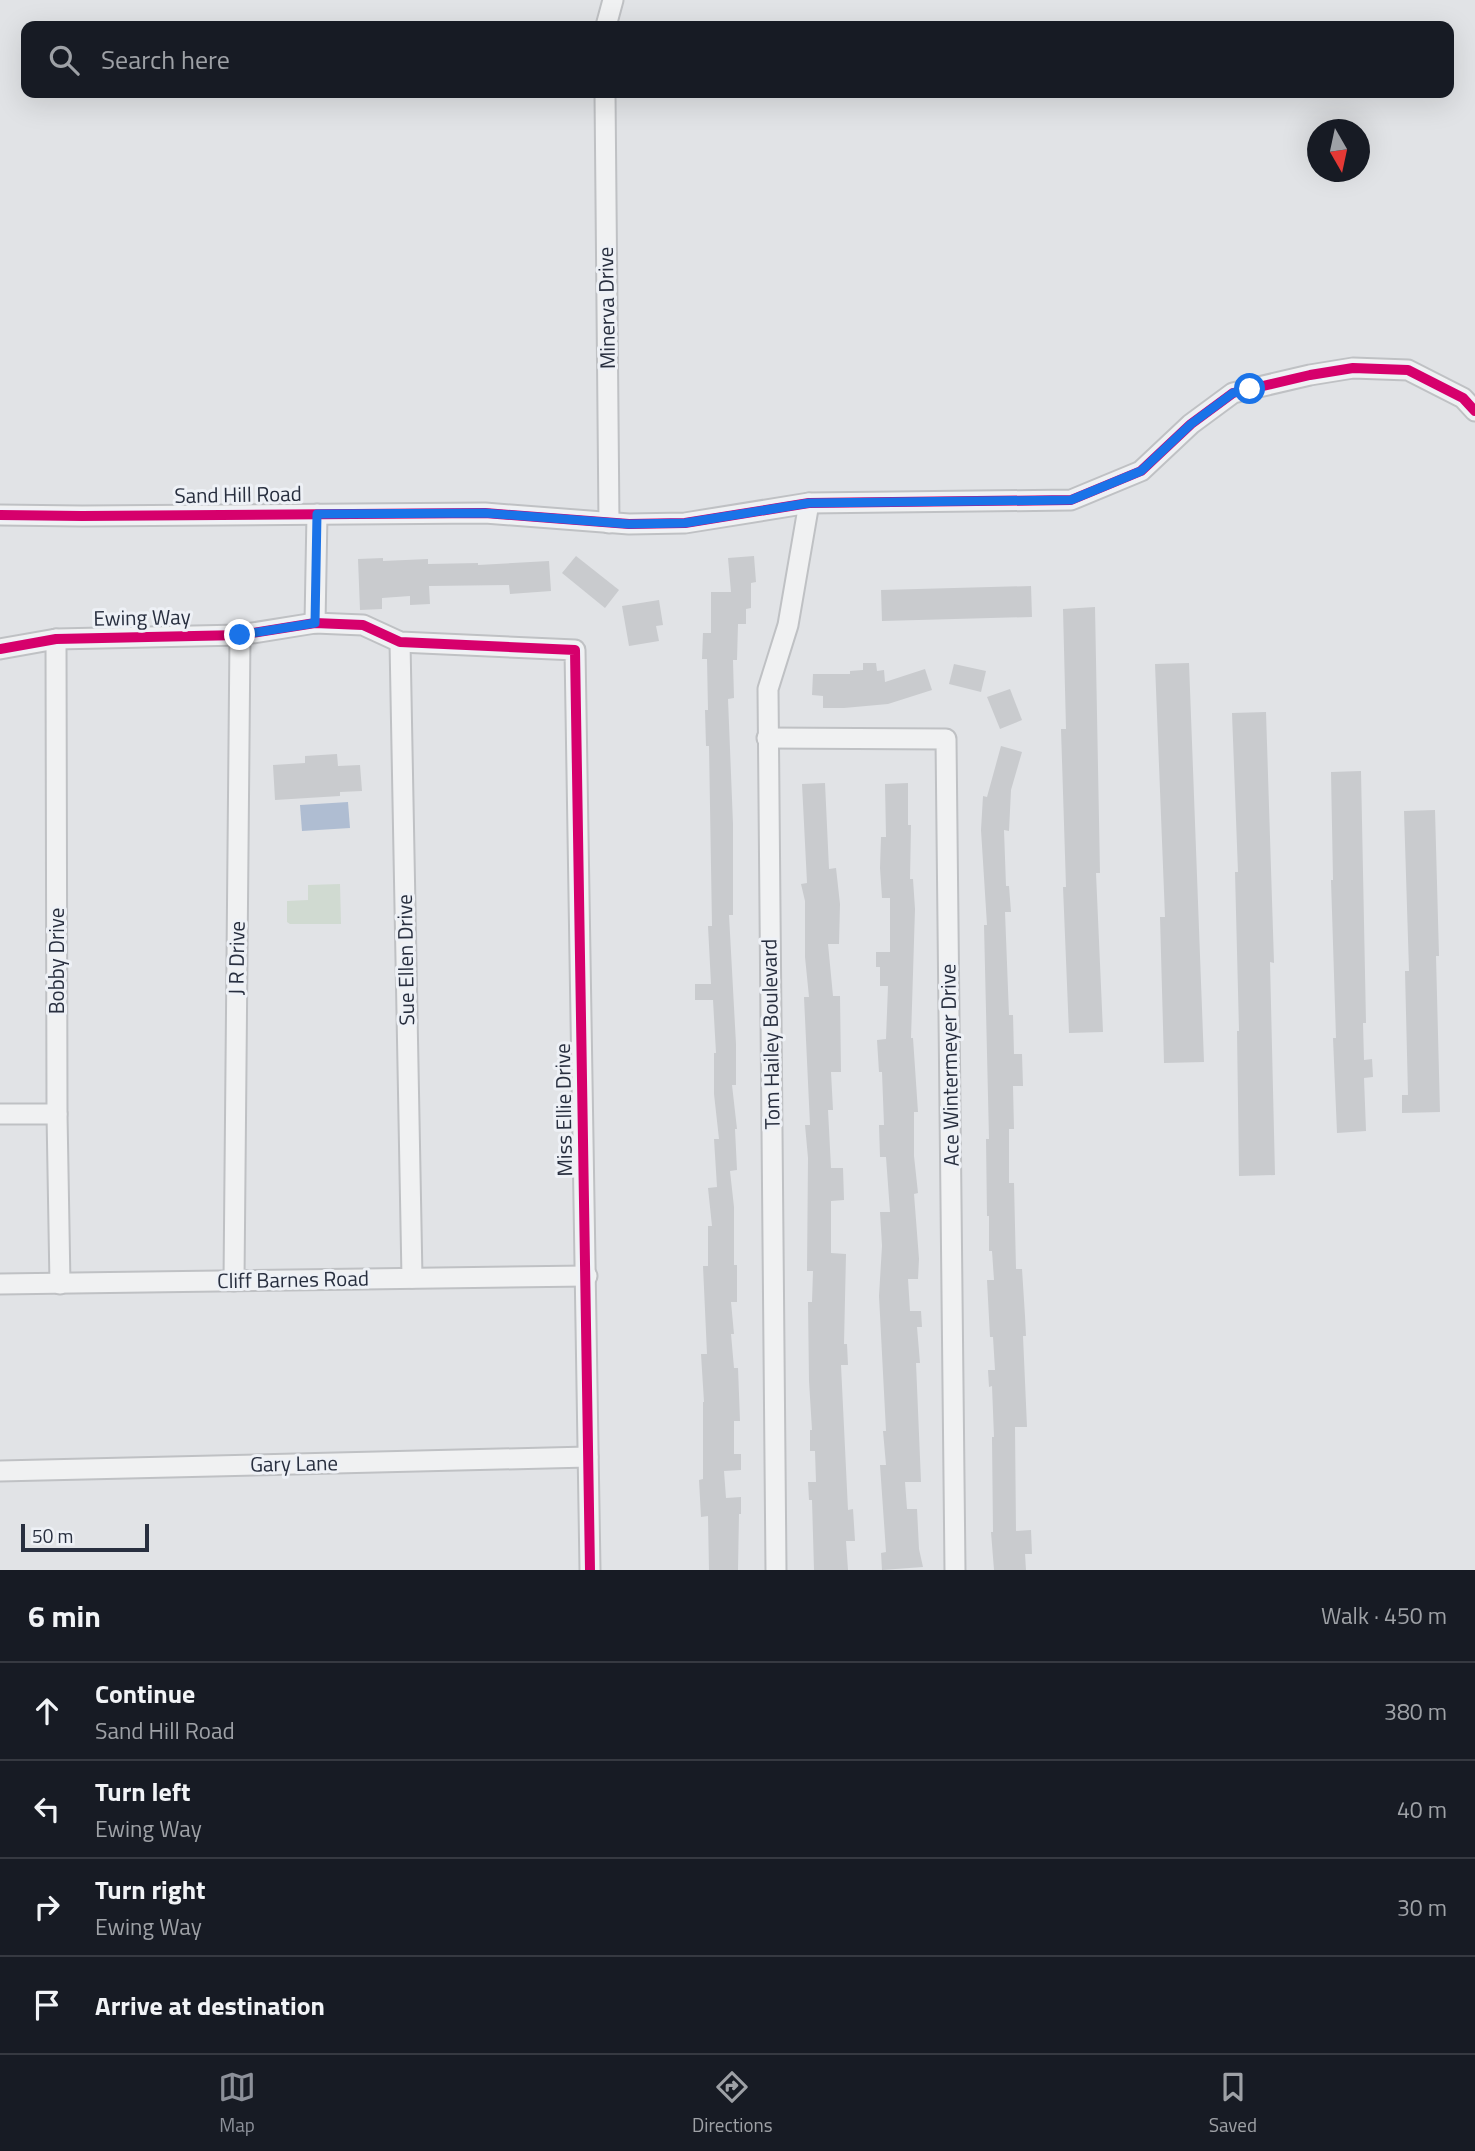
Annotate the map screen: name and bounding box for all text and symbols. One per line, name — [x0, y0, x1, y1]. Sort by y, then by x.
search box — [21, 21, 1454, 98]
text: Search here — [101, 40, 230, 79]
icon: search — [45, 41, 83, 79]
north arrow — [1307, 119, 1370, 182]
street label: Minerva Drive — [589, 247, 623, 369]
route start — [1234, 373, 1265, 404]
street label: Sand Hill Road — [174, 477, 302, 511]
street label: Ewing Way — [93, 600, 191, 634]
route end — [224, 619, 255, 650]
street label: Sue Ellen Drive — [388, 894, 422, 1026]
street label: Bobby Drive — [40, 908, 72, 1014]
street label: J R Drive — [219, 921, 253, 995]
street label: Tom Hailey Boulevard — [752, 938, 788, 1130]
street label: Ace Wintermeyer Drive — [931, 963, 967, 1167]
street label: Miss Ellie Drive — [546, 1043, 580, 1177]
street label: Cliff Barnes Road — [217, 1262, 369, 1296]
street label: Gary Lane — [250, 1446, 338, 1480]
scale bar — [21, 1521, 149, 1553]
text: 50 m — [32, 1521, 73, 1550]
text: 6 min — [28, 1593, 101, 1639]
text: Walk · 450 m — [1321, 1598, 1447, 1633]
text: Continue — [95, 1674, 195, 1713]
icon: ahead — [28, 1692, 66, 1730]
text: 380 m — [1384, 1694, 1447, 1729]
text: Sand Hill Road — [95, 1713, 235, 1748]
text: Turn left — [95, 1772, 190, 1811]
icon: left — [28, 1790, 66, 1828]
text: 40 m — [1397, 1792, 1447, 1827]
text: Ewing Way — [95, 1811, 202, 1846]
text: Turn right — [95, 1870, 206, 1909]
icon: right — [28, 1888, 66, 1926]
text: 30 m — [1397, 1890, 1447, 1925]
text: Ewing Way — [95, 1909, 202, 1944]
icon: arrive — [28, 1986, 66, 2024]
text: Arrive at destination — [95, 1986, 325, 2025]
tab: Map — [218, 2068, 256, 2139]
tab: Directions — [692, 2068, 773, 2139]
tab: Saved — [1209, 2068, 1257, 2139]

